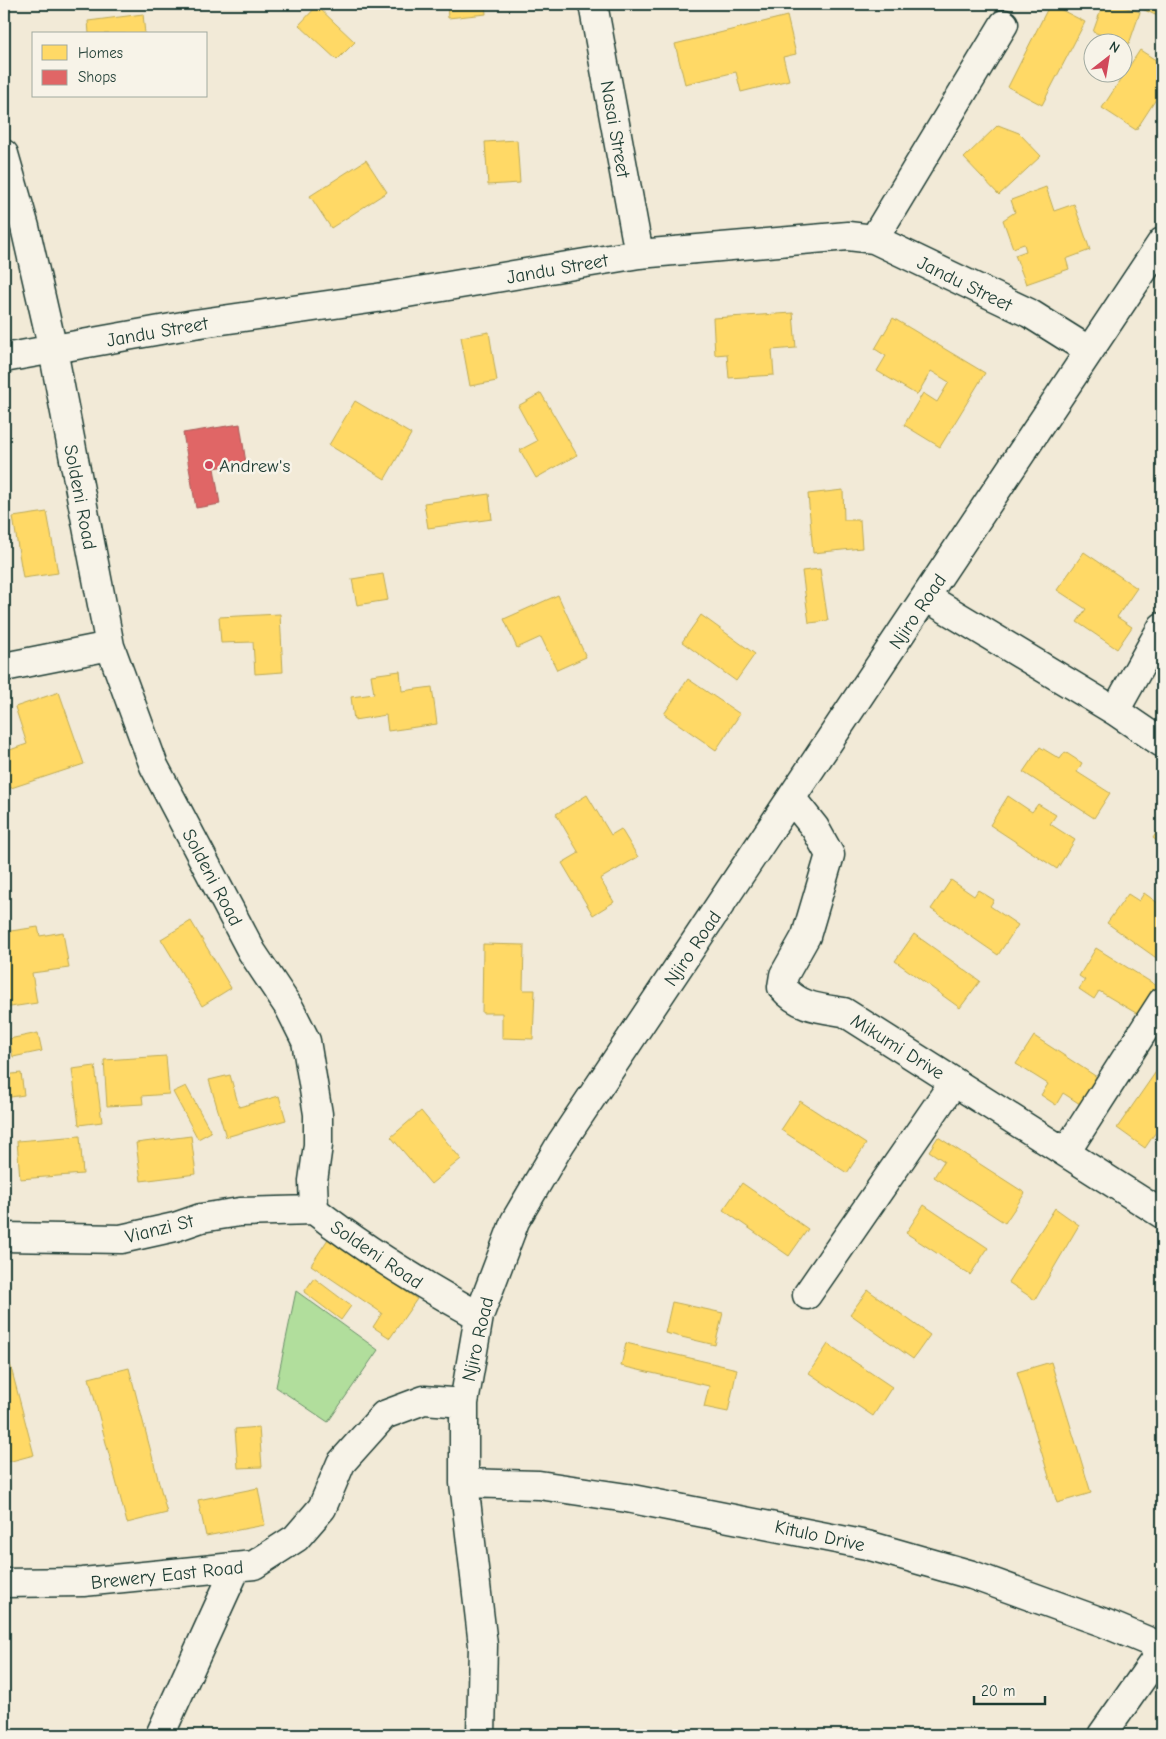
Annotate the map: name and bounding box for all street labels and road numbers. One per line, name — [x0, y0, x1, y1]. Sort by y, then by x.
street label: Nasai Street — [596, 79, 634, 180]
street label: Jandu Street — [505, 249, 610, 289]
street label: Jandu Street — [914, 252, 1016, 317]
street label: Jandu Street — [105, 312, 210, 352]
street label: Soldeni Road — [59, 443, 101, 552]
street label: Njiro Road — [885, 570, 951, 653]
street label: Soldeni Road — [177, 825, 247, 930]
street label: Njiro Road — [660, 907, 726, 990]
street label: Mikumi Drive — [847, 1009, 948, 1084]
street label: Vianzi St — [123, 1210, 196, 1248]
street label: Soldeni Road — [326, 1216, 427, 1294]
street label: Njiro Road — [458, 1295, 498, 1384]
street label: Kitulo Drive — [773, 1516, 867, 1556]
street label: Brewery East Road — [90, 1556, 245, 1594]

